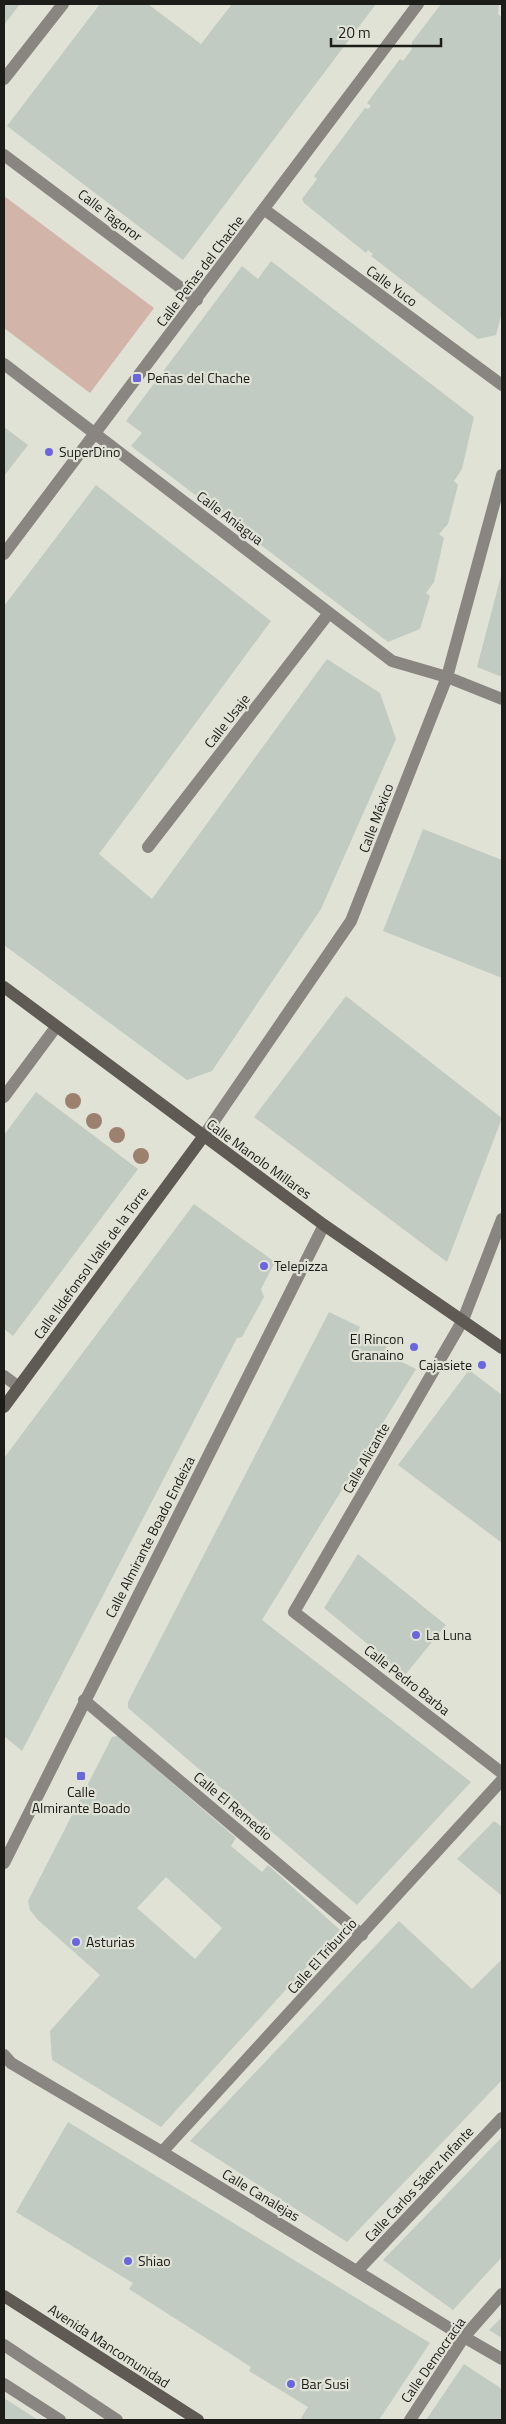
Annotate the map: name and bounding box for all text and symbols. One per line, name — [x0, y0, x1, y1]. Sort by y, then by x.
scale bar — [331, 15, 441, 47]
text: 20 m — [338, 21, 371, 44]
street label: Calle Tagoror — [74, 183, 147, 246]
street label: Calle Peñas del Chache — [151, 211, 248, 331]
street label: Calle Yuco — [362, 260, 422, 311]
place label: Peñas del Chache — [147, 367, 250, 388]
marker: Peñas del Chache — [131, 372, 143, 384]
place label: SuperDino — [59, 441, 120, 462]
marker: SuperDino — [43, 446, 55, 458]
street label: Calle Aniagua — [192, 485, 268, 550]
street label: Calle Usaje — [199, 689, 255, 752]
street label: Calle México — [353, 780, 398, 856]
street label: Calle Manolo Millares — [202, 1113, 316, 1204]
street label: Calle Ildefonsol Valls de la Torre — [28, 1182, 153, 1343]
place label: Telepizza — [274, 1255, 328, 1276]
marker: Telepizza — [258, 1260, 270, 1272]
place label: El Rincon Granaino — [350, 1328, 404, 1365]
marker: El Rincon Granaino — [408, 1341, 420, 1353]
place label: Cajasiete — [419, 1354, 472, 1375]
marker: Cajasiete — [476, 1359, 488, 1371]
street label: Calle Alicante — [337, 1419, 394, 1497]
street label: Calle Almirante Boado Endeiza — [100, 1452, 200, 1621]
place label: La Luna — [426, 1624, 471, 1645]
marker: La Luna — [410, 1629, 422, 1641]
street label: Calle Pedro Barba — [360, 1639, 455, 1720]
street label: Calle El Remedio — [189, 1766, 277, 1845]
marker: Calle Almirante Boado — [75, 1770, 87, 1782]
place label: Calle Almirante Boado — [32, 1781, 130, 1818]
street label: Calle El Triburcio — [282, 1913, 361, 1998]
place label: Asturias — [86, 1931, 135, 1952]
marker: Asturias — [70, 1936, 82, 1948]
street label: Calle Carlos Sáenz Infante — [359, 2121, 478, 2246]
street label: Calle Canalejas — [218, 2163, 304, 2226]
place label: Shiao — [138, 2250, 171, 2271]
marker: Shiao — [122, 2255, 134, 2267]
street label: Avenida Mancomunidad — [44, 2298, 174, 2393]
street label: Calle Democracia — [395, 2312, 470, 2407]
place label: Bar Susi — [301, 2373, 349, 2394]
marker: Bar Susi — [285, 2378, 297, 2390]

